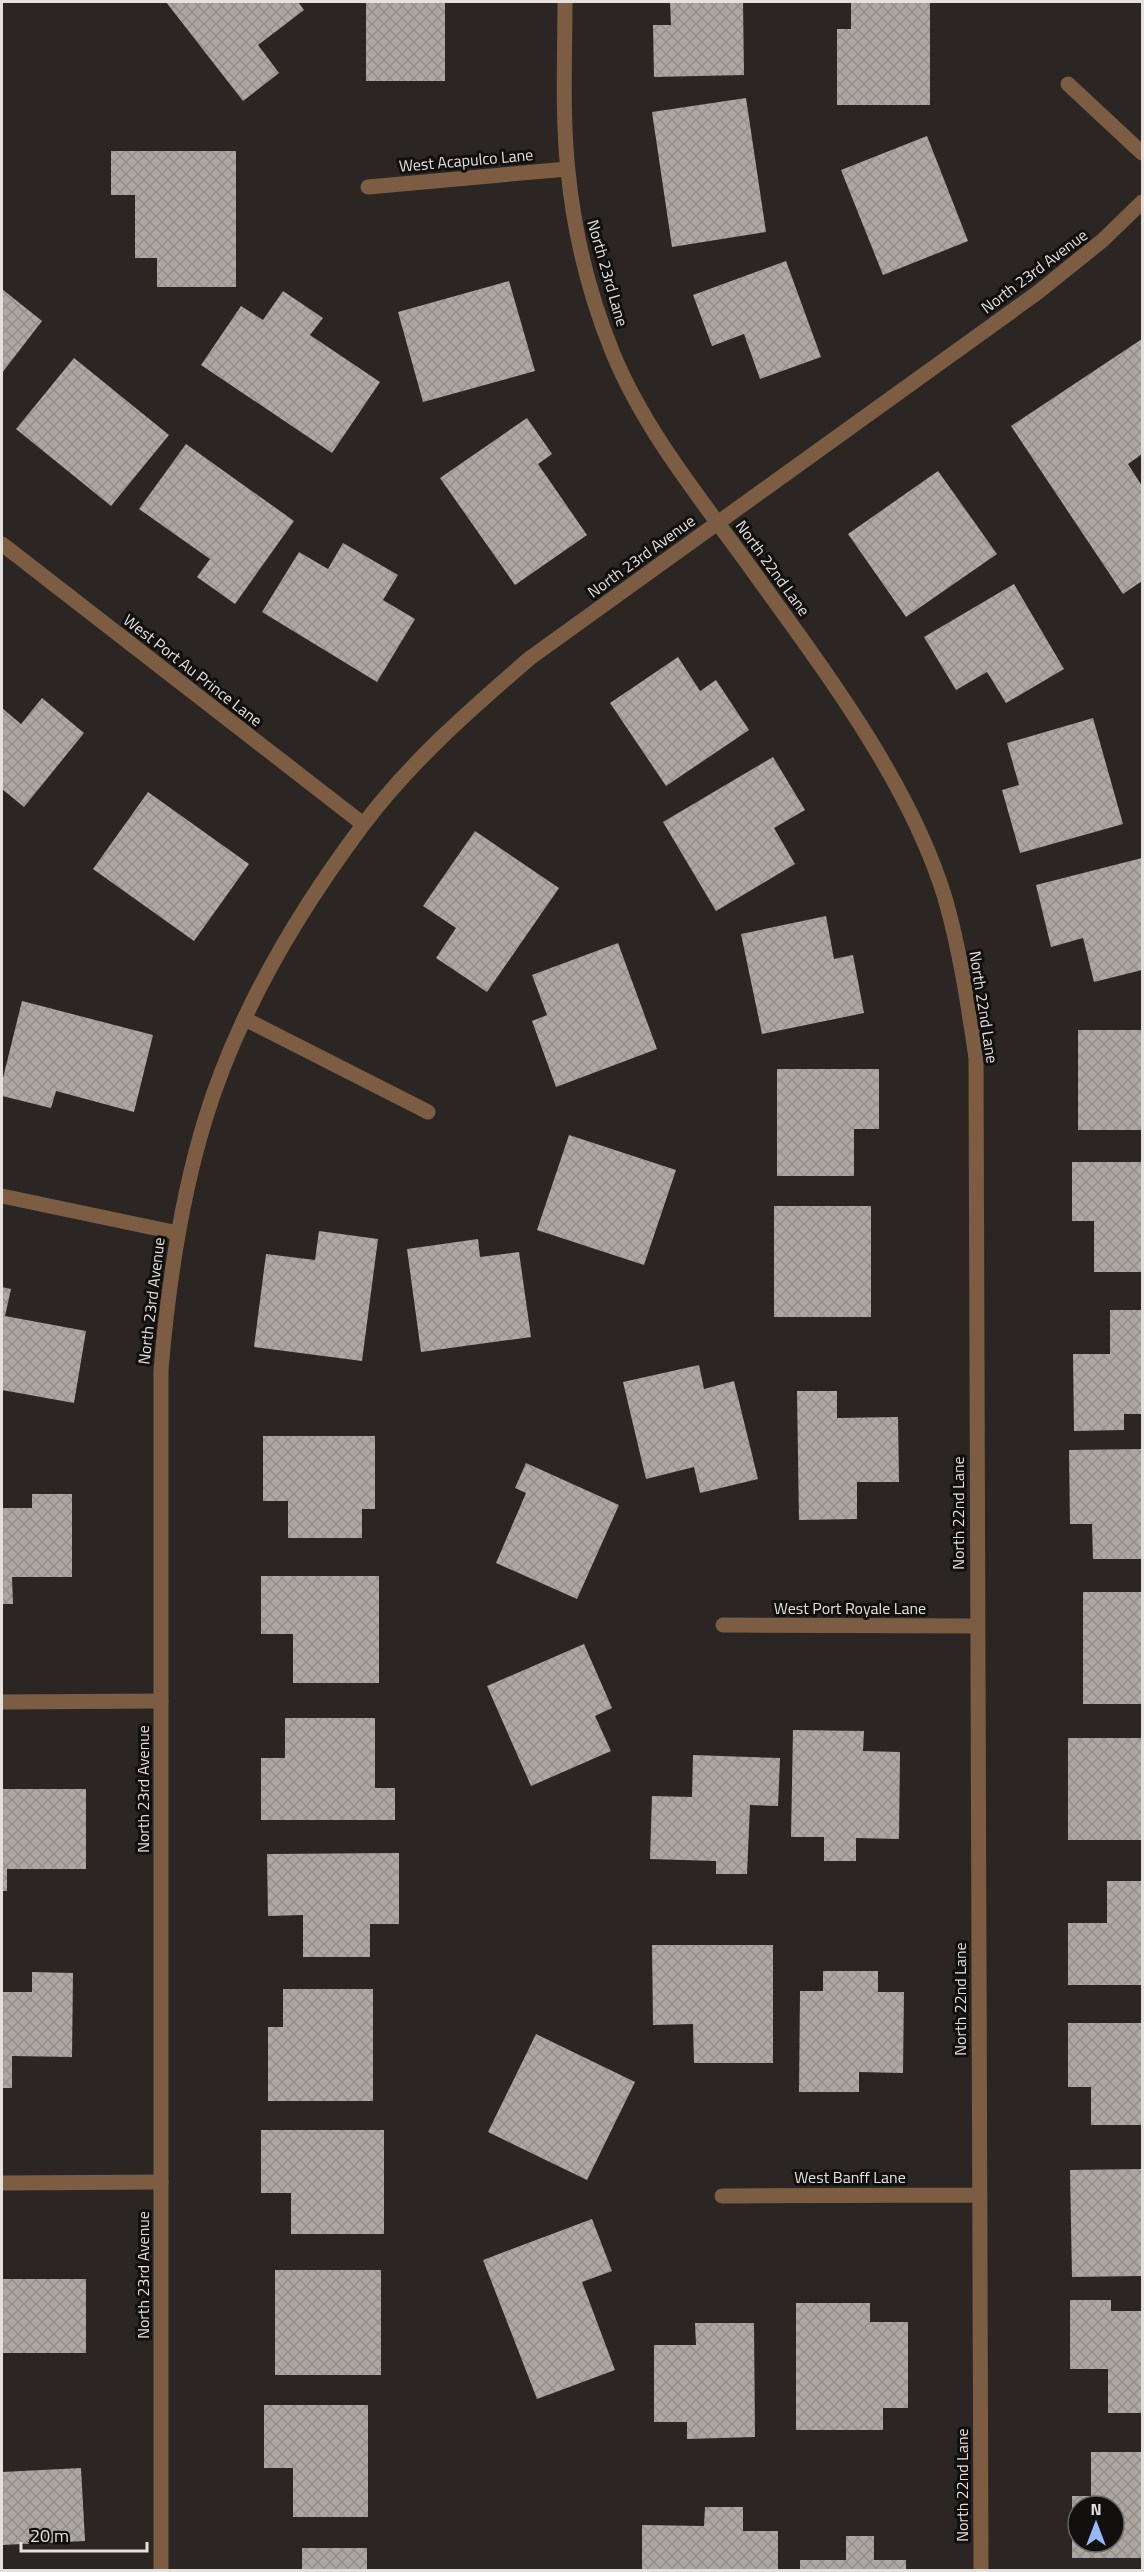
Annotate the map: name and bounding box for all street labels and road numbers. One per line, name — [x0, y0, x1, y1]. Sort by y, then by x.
street label: West Acapulco Lane — [398, 142, 534, 178]
street label: North 23rd Lane — [581, 217, 635, 329]
street label: North 23rd Avenue — [976, 223, 1092, 319]
street label: North 23rd Avenue — [582, 509, 700, 603]
street label: North 22nd Lane — [730, 515, 816, 621]
street label: West Port Au Prince Lane — [118, 608, 268, 732]
street label: North 22nd Lane — [963, 949, 1005, 1065]
street label: North 23rd Avenue — [131, 1236, 171, 1366]
street label: North 22nd Lane — [946, 1456, 970, 1570]
street label: West Port Royale Lane — [774, 1596, 926, 1620]
street label: North 23rd Avenue — [131, 1725, 155, 1853]
street label: North 22nd Lane — [948, 1942, 972, 2056]
street label: West Banff Lane — [794, 2165, 906, 2189]
street label: North 23rd Avenue — [131, 2211, 155, 2339]
street label: North 22nd Lane — [950, 2428, 974, 2542]

